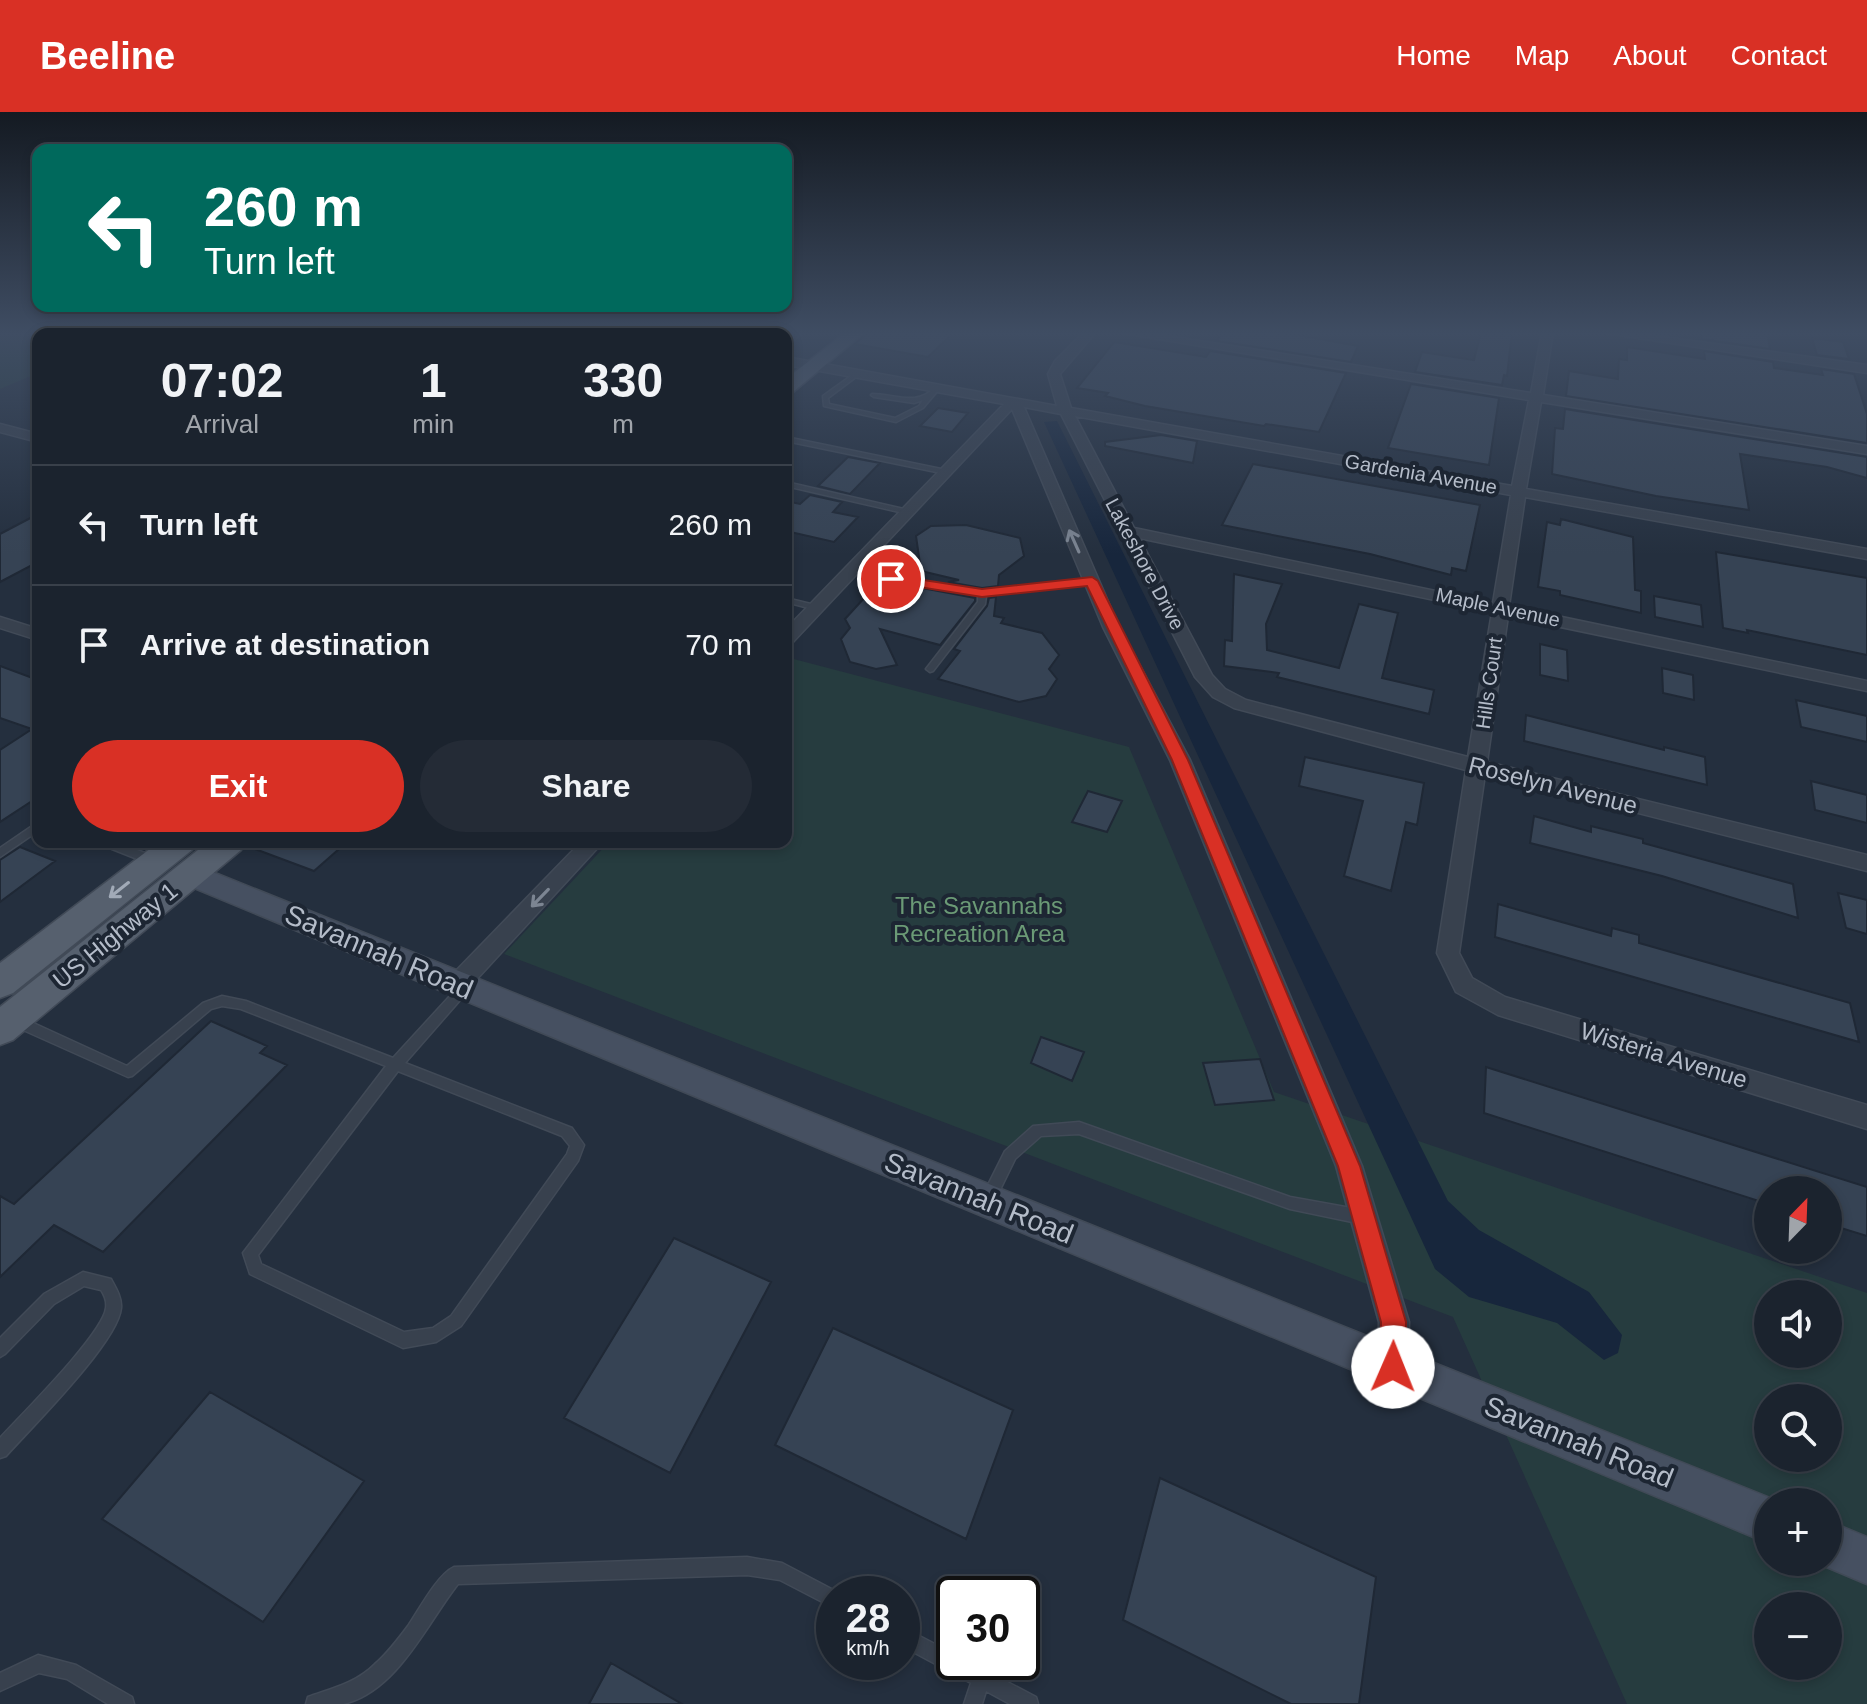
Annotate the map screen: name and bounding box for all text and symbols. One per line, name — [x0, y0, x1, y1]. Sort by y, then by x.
text: Beeline — [40, 35, 175, 77]
text: Home — [1396, 40, 1471, 71]
text: Map — [1515, 40, 1569, 71]
text: About — [1613, 40, 1687, 71]
text: Contact — [1731, 40, 1827, 71]
text: 260 m — [204, 175, 363, 238]
icon: left — [72, 176, 176, 280]
text: Turn left — [204, 241, 335, 282]
text: 07:02 — [161, 354, 284, 407]
text: 1 — [420, 354, 447, 407]
text: 330 — [583, 354, 663, 407]
text: Arrival — [185, 409, 259, 439]
text: min — [412, 409, 454, 439]
text: m — [612, 409, 634, 439]
street label: Gardenia Avenue — [1343, 450, 1499, 498]
street label: Lakeshore Drive — [1101, 495, 1189, 633]
icon: left — [72, 503, 116, 547]
text: Turn left — [140, 508, 258, 541]
text: 260 m — [669, 508, 752, 541]
one-way arrow — [1065, 529, 1080, 554]
pin — [857, 545, 925, 613]
icon: arrive — [869, 557, 913, 601]
street label: Maple Avenue — [1434, 583, 1562, 631]
icon: arrive — [72, 623, 116, 667]
text: Arrive at destination — [140, 628, 430, 661]
text: 70 m — [685, 628, 752, 661]
street label: Hills Court — [1472, 635, 1506, 730]
button: Exit — [72, 740, 404, 832]
button: Share — [420, 740, 752, 832]
street label: Roselyn Avenue — [1466, 751, 1640, 819]
street label: US Highway 1 — [47, 877, 183, 993]
one-way arrow — [109, 881, 130, 899]
one-way arrow — [531, 888, 549, 908]
park label: The Savannahs Recreation Area — [893, 892, 1066, 947]
street label: Savannah Road — [281, 898, 477, 1006]
street label: Wisteria Avenue — [1577, 1017, 1751, 1093]
street label: Savannah Road — [880, 1146, 1078, 1250]
north arrow — [1754, 1176, 1842, 1264]
map controls — [1754, 1176, 1842, 1680]
button: sound — [1754, 1280, 1842, 1368]
position arrow — [1351, 1325, 1435, 1409]
button: search — [1754, 1384, 1842, 1472]
street label: Savannah Road — [1480, 1390, 1678, 1494]
button: + — [1754, 1488, 1842, 1576]
speed limit sign: 30 — [936, 1576, 1040, 1680]
button: − — [1754, 1592, 1842, 1680]
text: 28 — [846, 1596, 890, 1640]
text: km/h — [846, 1637, 890, 1659]

